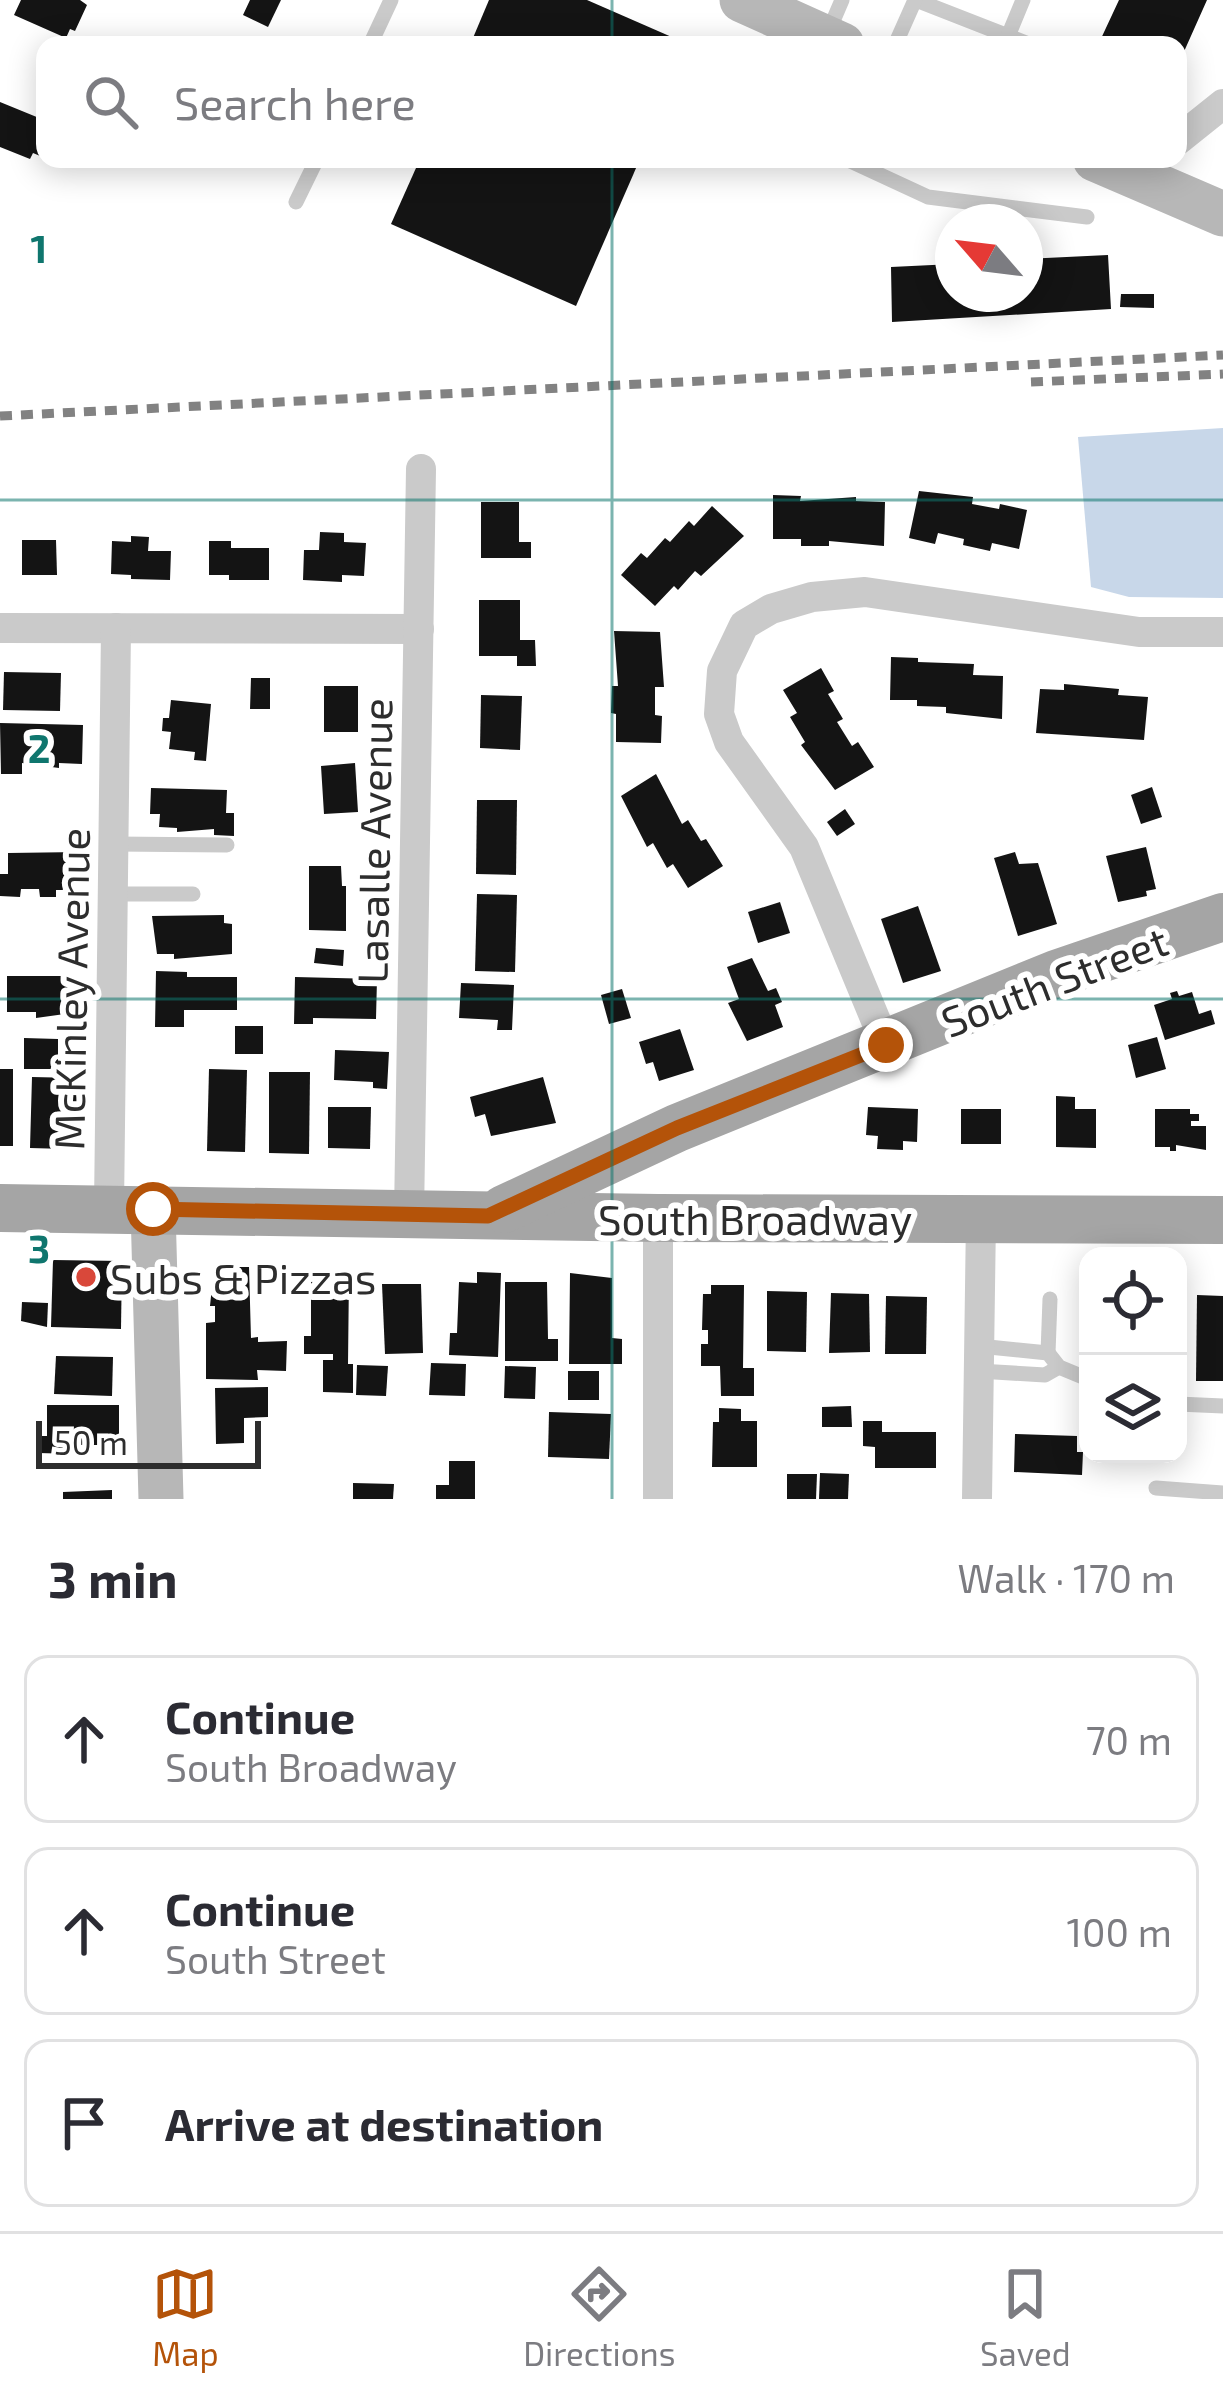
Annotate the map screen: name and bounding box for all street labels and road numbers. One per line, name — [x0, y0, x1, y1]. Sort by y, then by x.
street label: Lasalle Avenue — [346, 698, 400, 984]
street label: McKinley Avenue — [42, 827, 98, 1151]
street label: South Street — [934, 914, 1174, 1046]
street label: South Broadway — [598, 1193, 912, 1243]

